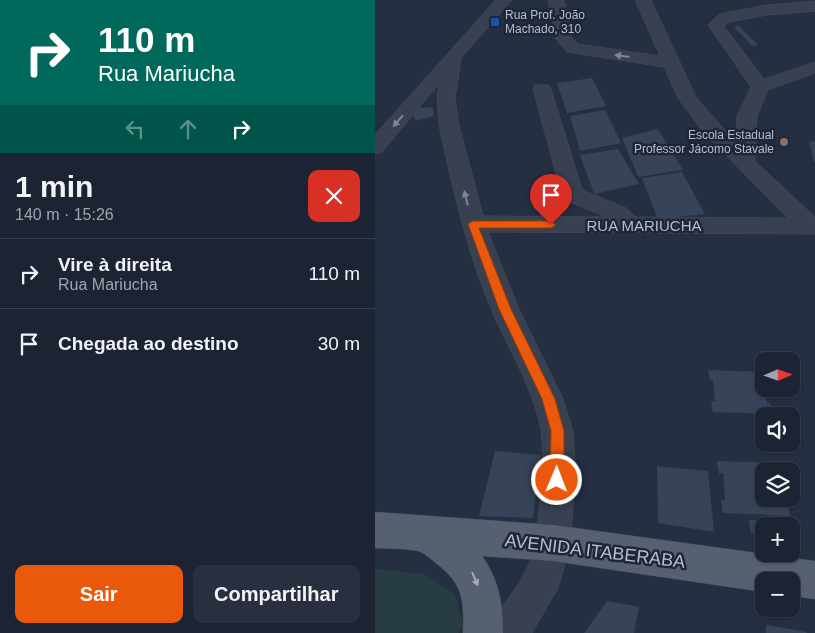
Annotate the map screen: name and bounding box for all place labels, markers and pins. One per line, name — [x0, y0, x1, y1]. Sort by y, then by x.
place label: Rua Prof. João Machado, 310 — [505, 8, 585, 36]
marker: Rua Prof. João Machado, 310 — [489, 16, 501, 28]
place label: Escola Estadual Professor Jácomo Stavale — [634, 128, 774, 156]
marker: Escola Estadual Professor Jácomo Stavale — [778, 136, 790, 148]
pin — [530, 174, 572, 225]

